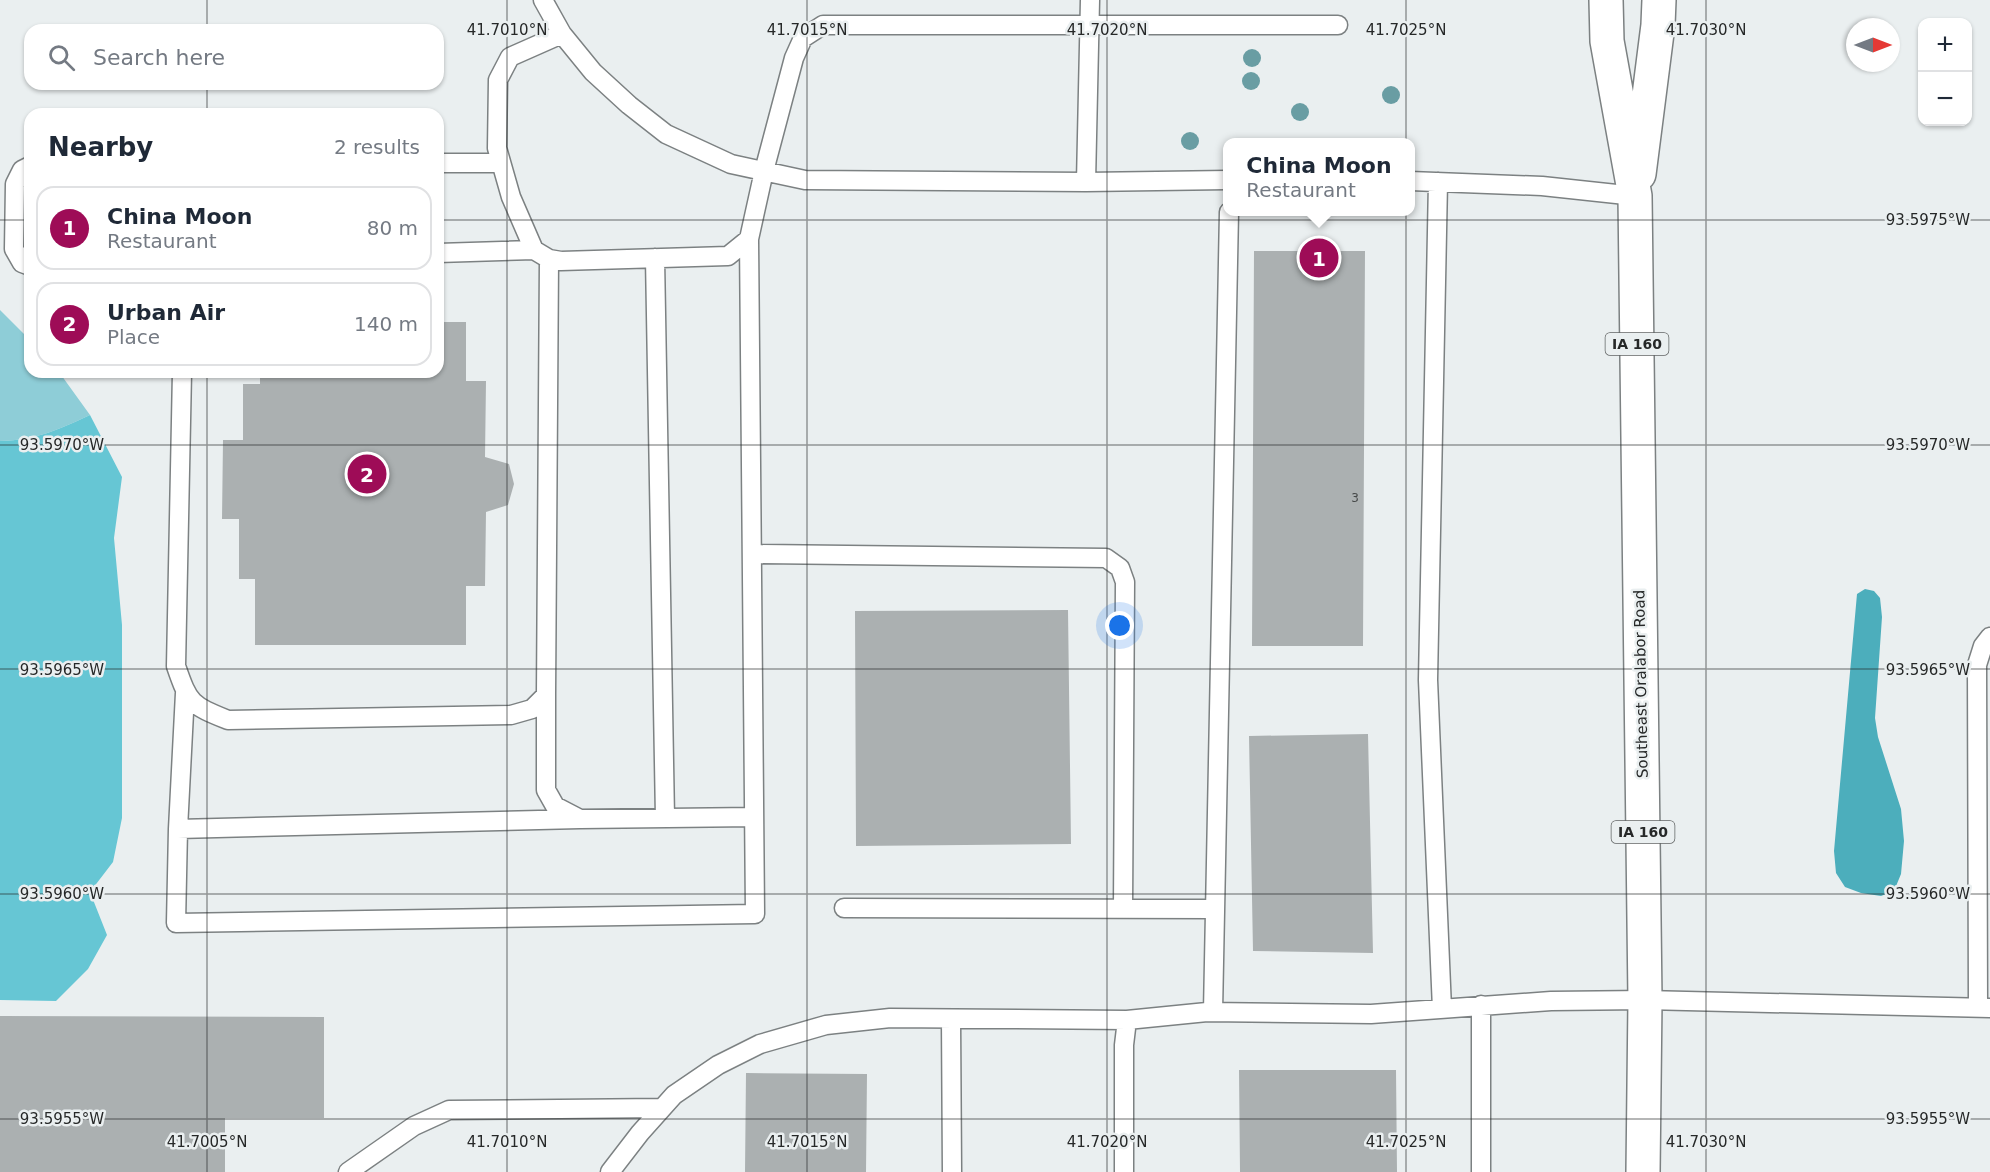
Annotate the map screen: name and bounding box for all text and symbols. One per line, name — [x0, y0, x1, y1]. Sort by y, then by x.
north arrow — [1846, 18, 1900, 72]
map controls — [1918, 18, 1972, 126]
button: + — [1918, 18, 1972, 72]
text: 41.7010°N — [467, 21, 547, 39]
text: 41.7015°N — [767, 21, 847, 39]
text: 41.7020°N — [1067, 21, 1147, 39]
text: 41.7025°N — [1366, 21, 1446, 39]
text: 41.7030°N — [1666, 21, 1746, 39]
search box — [24, 24, 444, 90]
icon: search — [45, 41, 78, 74]
text: Search here — [93, 45, 225, 70]
button: − — [1918, 72, 1972, 126]
text: Nearby — [48, 132, 153, 162]
text: 2 results — [334, 135, 420, 159]
popup — [1223, 138, 1415, 216]
text: China Moon — [1246, 153, 1392, 178]
text: Restaurant — [1246, 178, 1356, 202]
text: China Moon — [107, 204, 252, 229]
text: 93.5975°W — [1886, 211, 1970, 229]
text: 1 — [63, 216, 76, 240]
text: 80 m — [367, 216, 418, 240]
text: Restaurant — [107, 229, 217, 253]
pin: 1 — [1300, 236, 1338, 280]
text: Urban Air — [107, 300, 225, 325]
text: 2 — [63, 312, 76, 336]
text: 140 m — [354, 312, 418, 336]
text: Place — [107, 325, 160, 349]
road number: IA 160 — [1606, 333, 1668, 355]
text: 93.5970°W — [20, 436, 104, 454]
text: 93.5970°W — [1886, 436, 1970, 454]
pin: 2 — [348, 452, 386, 496]
house number: 3 — [1351, 491, 1359, 505]
street label: Southeast Oralabor Road — [1630, 590, 1652, 778]
your location — [1105, 611, 1134, 640]
text: 93.5965°W — [20, 661, 104, 679]
text: 93.5965°W — [1886, 661, 1970, 679]
road number: IA 160 — [1612, 821, 1674, 843]
text: 93.5960°W — [20, 885, 104, 903]
text: 93.5960°W — [1886, 885, 1970, 903]
text: 93.5955°W — [20, 1110, 104, 1128]
text: 93.5955°W — [1886, 1110, 1970, 1128]
text: 41.7005°N — [167, 1133, 247, 1151]
text: 41.7010°N — [467, 1133, 547, 1151]
text: 41.7015°N — [767, 1133, 847, 1151]
text: 41.7020°N — [1067, 1133, 1147, 1151]
text: 41.7025°N — [1366, 1133, 1446, 1151]
text: 41.7030°N — [1666, 1133, 1746, 1151]

